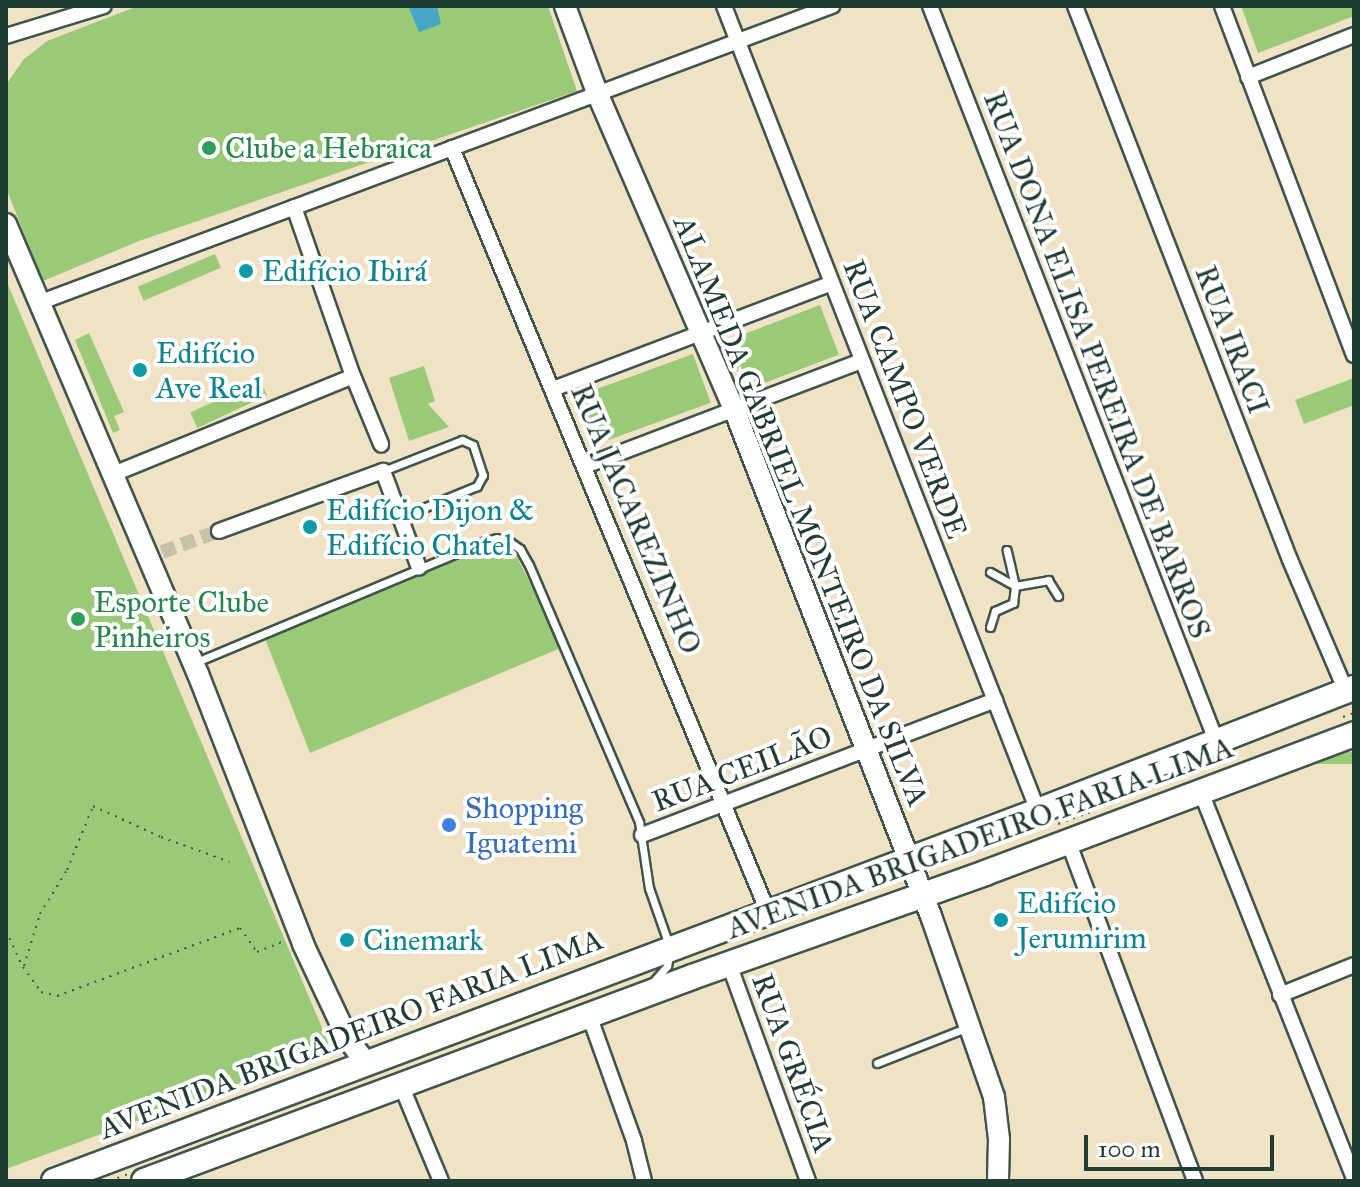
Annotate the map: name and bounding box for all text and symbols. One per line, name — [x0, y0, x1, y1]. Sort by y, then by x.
street label: RUA DONA ELISA PEREIRA DE BARROS — [976, 87, 1218, 643]
place label: Clube a Hebraica — [225, 130, 432, 166]
marker: Clube a Hebraica — [200, 139, 218, 157]
street label: ALAMEDA GABRIEL MONTEIRO DA SILVA — [666, 211, 936, 811]
place label: Edifício Ibirá — [262, 253, 427, 289]
street label: RUA CAMPO VERDE — [835, 255, 975, 543]
street label: RUA IRACI — [1187, 261, 1277, 419]
marker: Edifício Ibirá — [237, 262, 255, 280]
place label: Edifício Ave Real — [156, 335, 262, 406]
marker: Edifício Ave Real — [131, 361, 149, 379]
street label: RUA JACAREZINHO — [563, 379, 709, 659]
place label: Edifício Dijon & Edifício Chatel — [326, 492, 534, 562]
marker: Edifício Dijon & Edifício Chatel — [301, 518, 319, 536]
place label: Esporte Clube Pinheiros — [94, 584, 269, 654]
marker: Esporte Clube Pinheiros — [69, 610, 87, 628]
street label: RUA CEILÃO — [647, 718, 837, 820]
street label: AVENIDA BRIGADEIRO FARIA LIMA — [722, 729, 1238, 947]
place label: Shopping Iguatemi — [465, 790, 583, 860]
marker: Shopping Iguatemi — [440, 816, 458, 834]
place label: Edifício Jerumirim — [1017, 885, 1147, 956]
marker: Edifício Jerumirim — [992, 911, 1010, 929]
street label: AVENIDA BRIGADEIRO FARIA LIMA — [94, 921, 608, 1147]
place label: Cinemark — [363, 922, 483, 958]
marker: Cinemark — [338, 931, 356, 949]
street label: RUA GRÉCIA — [744, 969, 842, 1157]
scale bar — [1088, 1119, 1278, 1169]
text: 100 m — [1098, 1134, 1161, 1164]

